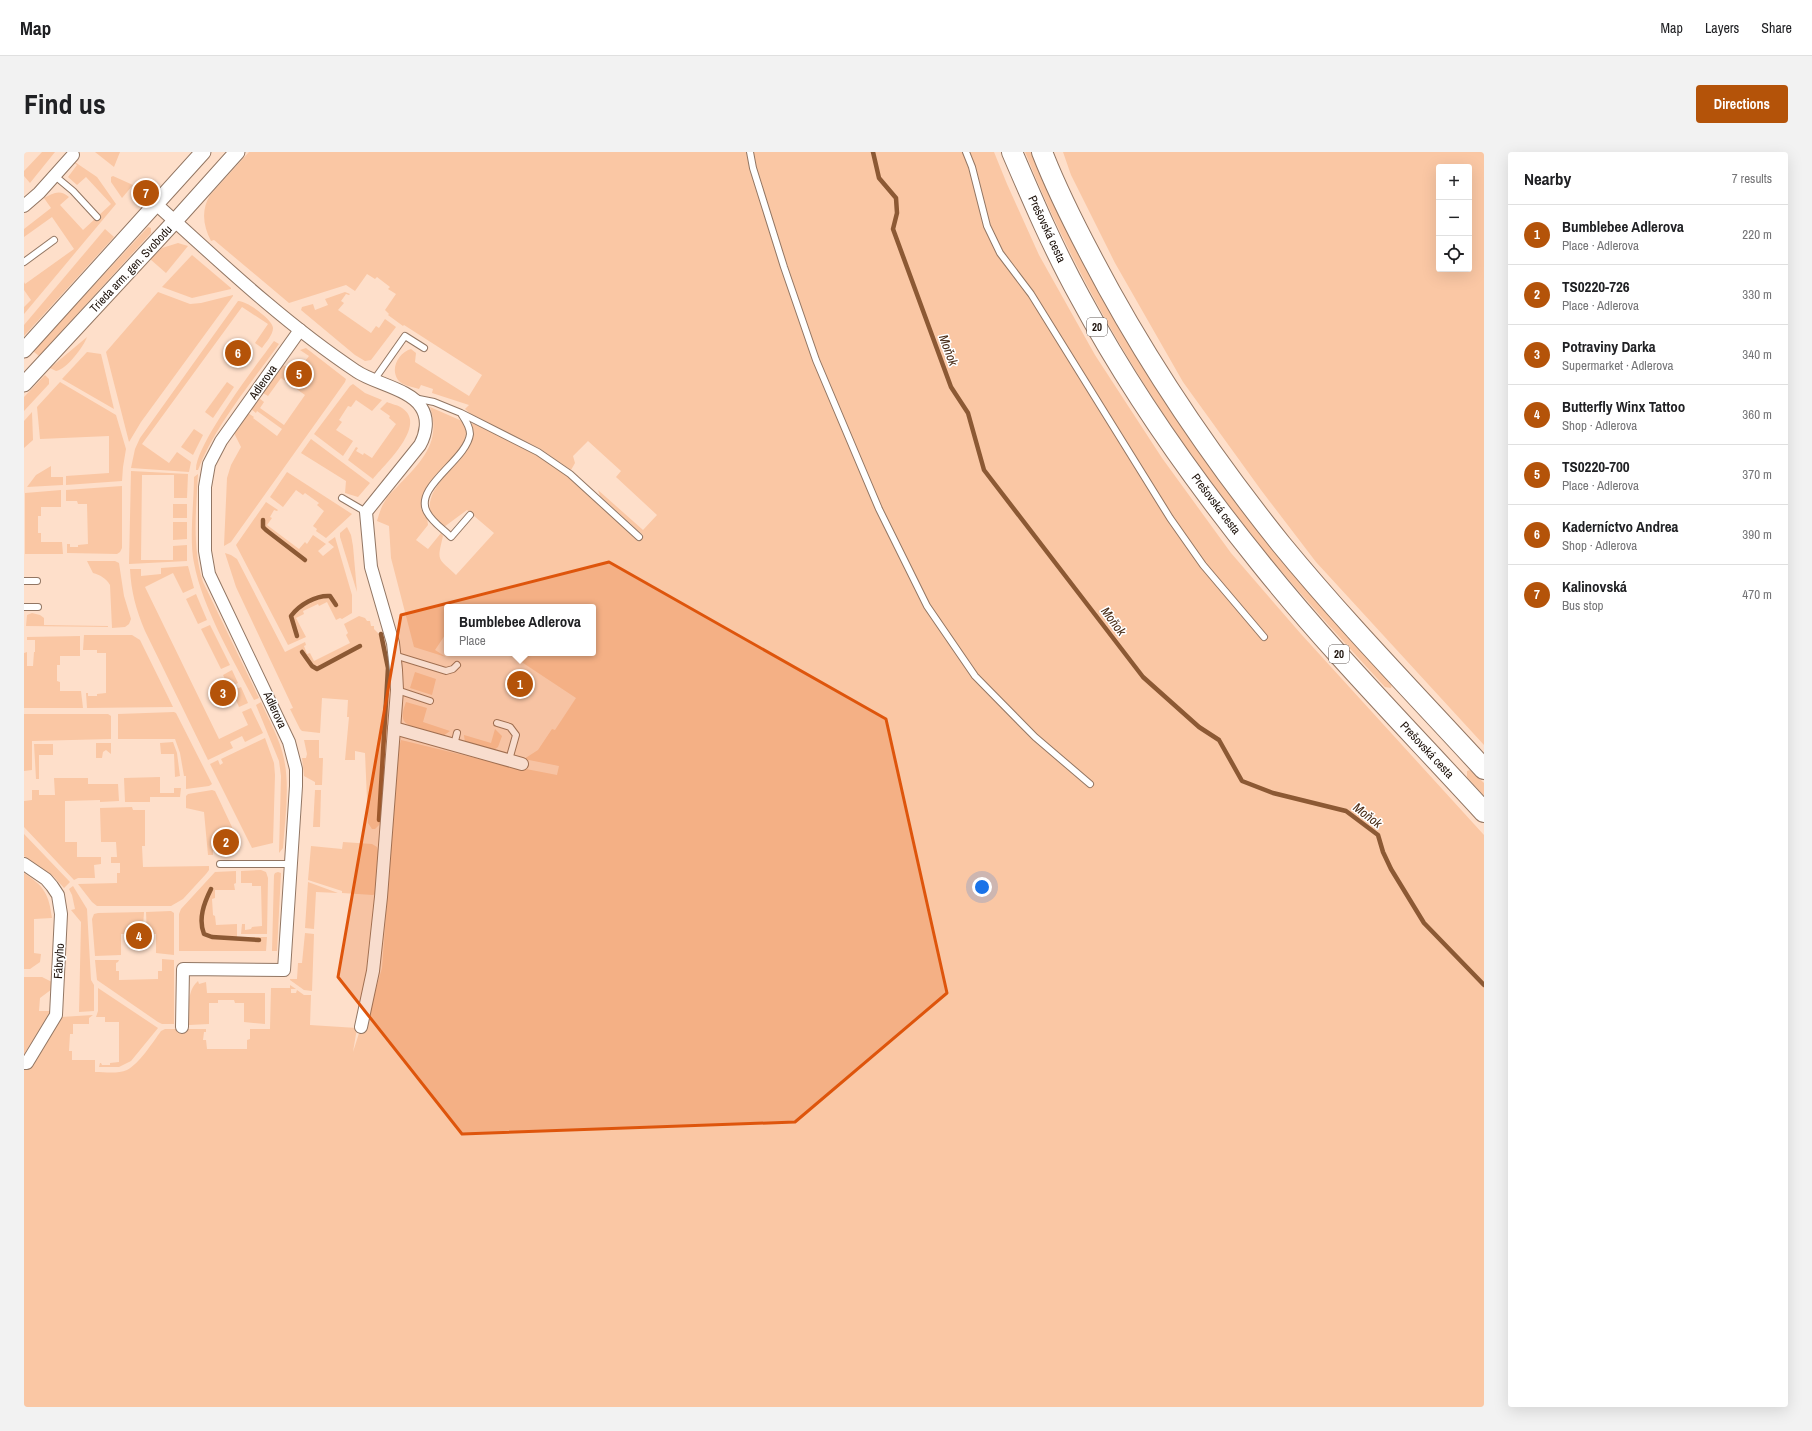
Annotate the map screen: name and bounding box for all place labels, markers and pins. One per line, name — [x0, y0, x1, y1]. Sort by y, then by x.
pin: 7 — [133, 178, 159, 208]
pin: 6 — [225, 338, 251, 368]
pin: 5 — [286, 359, 312, 389]
pin: 1 — [507, 669, 533, 699]
pin: 3 — [210, 678, 236, 708]
pin: 2 — [213, 827, 239, 857]
pin: 4 — [126, 921, 152, 951]

